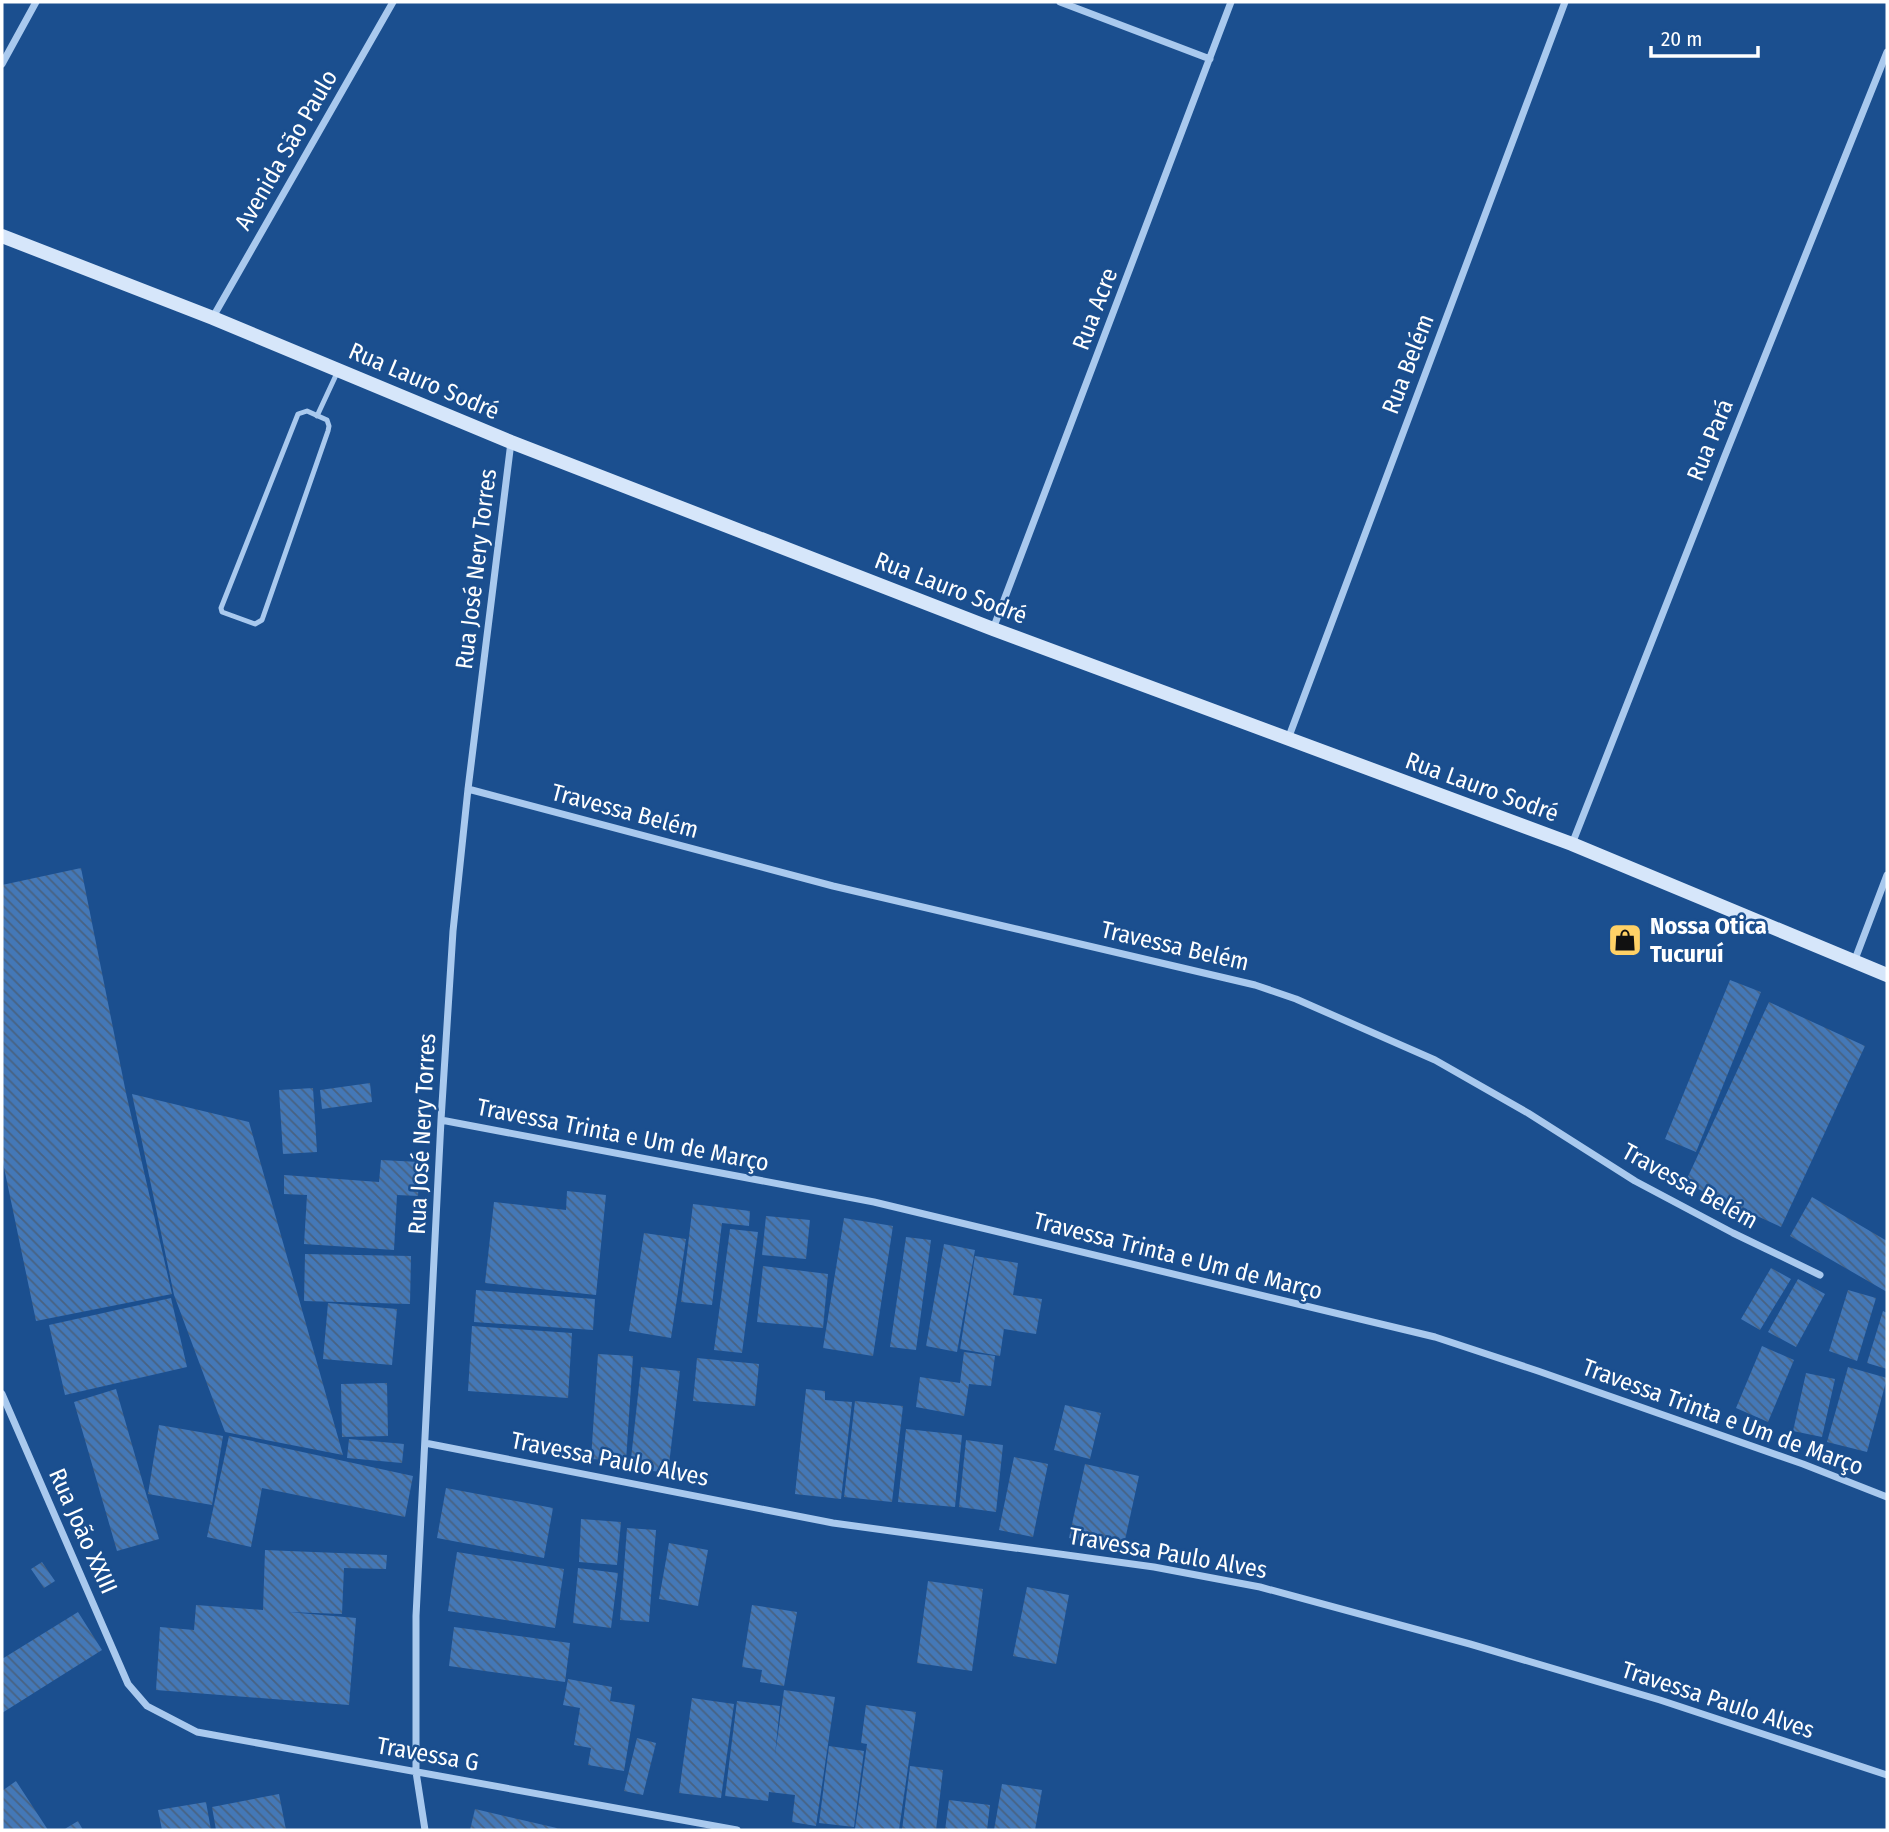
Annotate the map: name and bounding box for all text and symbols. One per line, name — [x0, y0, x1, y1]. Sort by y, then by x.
scale bar — [1651, 14, 1758, 58]
text: 20 m — [1661, 26, 1702, 52]
street label: Avenida São Paulo — [229, 65, 343, 235]
street label: Rua Acre — [1067, 264, 1123, 354]
street label: Rua Belém — [1376, 310, 1440, 418]
street label: Rua Lauro Sodré — [345, 337, 503, 425]
street label: Rua Pará — [1681, 395, 1739, 485]
street label: Rua José Nery Torres — [450, 467, 502, 671]
street label: Rua Lauro Sodré — [871, 546, 1031, 630]
street label: Rua Lauro Sodré — [1402, 746, 1562, 828]
street label: Travessa Belém — [549, 778, 701, 844]
place label: Nossa Otica Tucuruí — [1650, 912, 1767, 968]
street label: Travessa Belém — [1098, 915, 1252, 977]
shop icon: Nossa Otica Tucuruí — [1606, 921, 1644, 959]
street label: Rua José Nery Torres — [403, 1033, 441, 1235]
street label: Travessa Trinta e Um de Março — [475, 1093, 771, 1177]
street label: Travessa Belém — [1617, 1137, 1763, 1235]
street label: Travessa Trinta e Um de Março — [1031, 1206, 1325, 1306]
street label: Travessa Trinta e Um de Março — [1579, 1353, 1867, 1481]
street label: Travessa Paulo Alves — [509, 1426, 711, 1492]
street label: Rua João XXIII — [43, 1464, 123, 1598]
street label: Travessa Paulo Alves — [1067, 1522, 1269, 1584]
street label: Travessa Paulo Alves — [1618, 1656, 1818, 1744]
street label: Travessa G — [375, 1731, 481, 1777]

